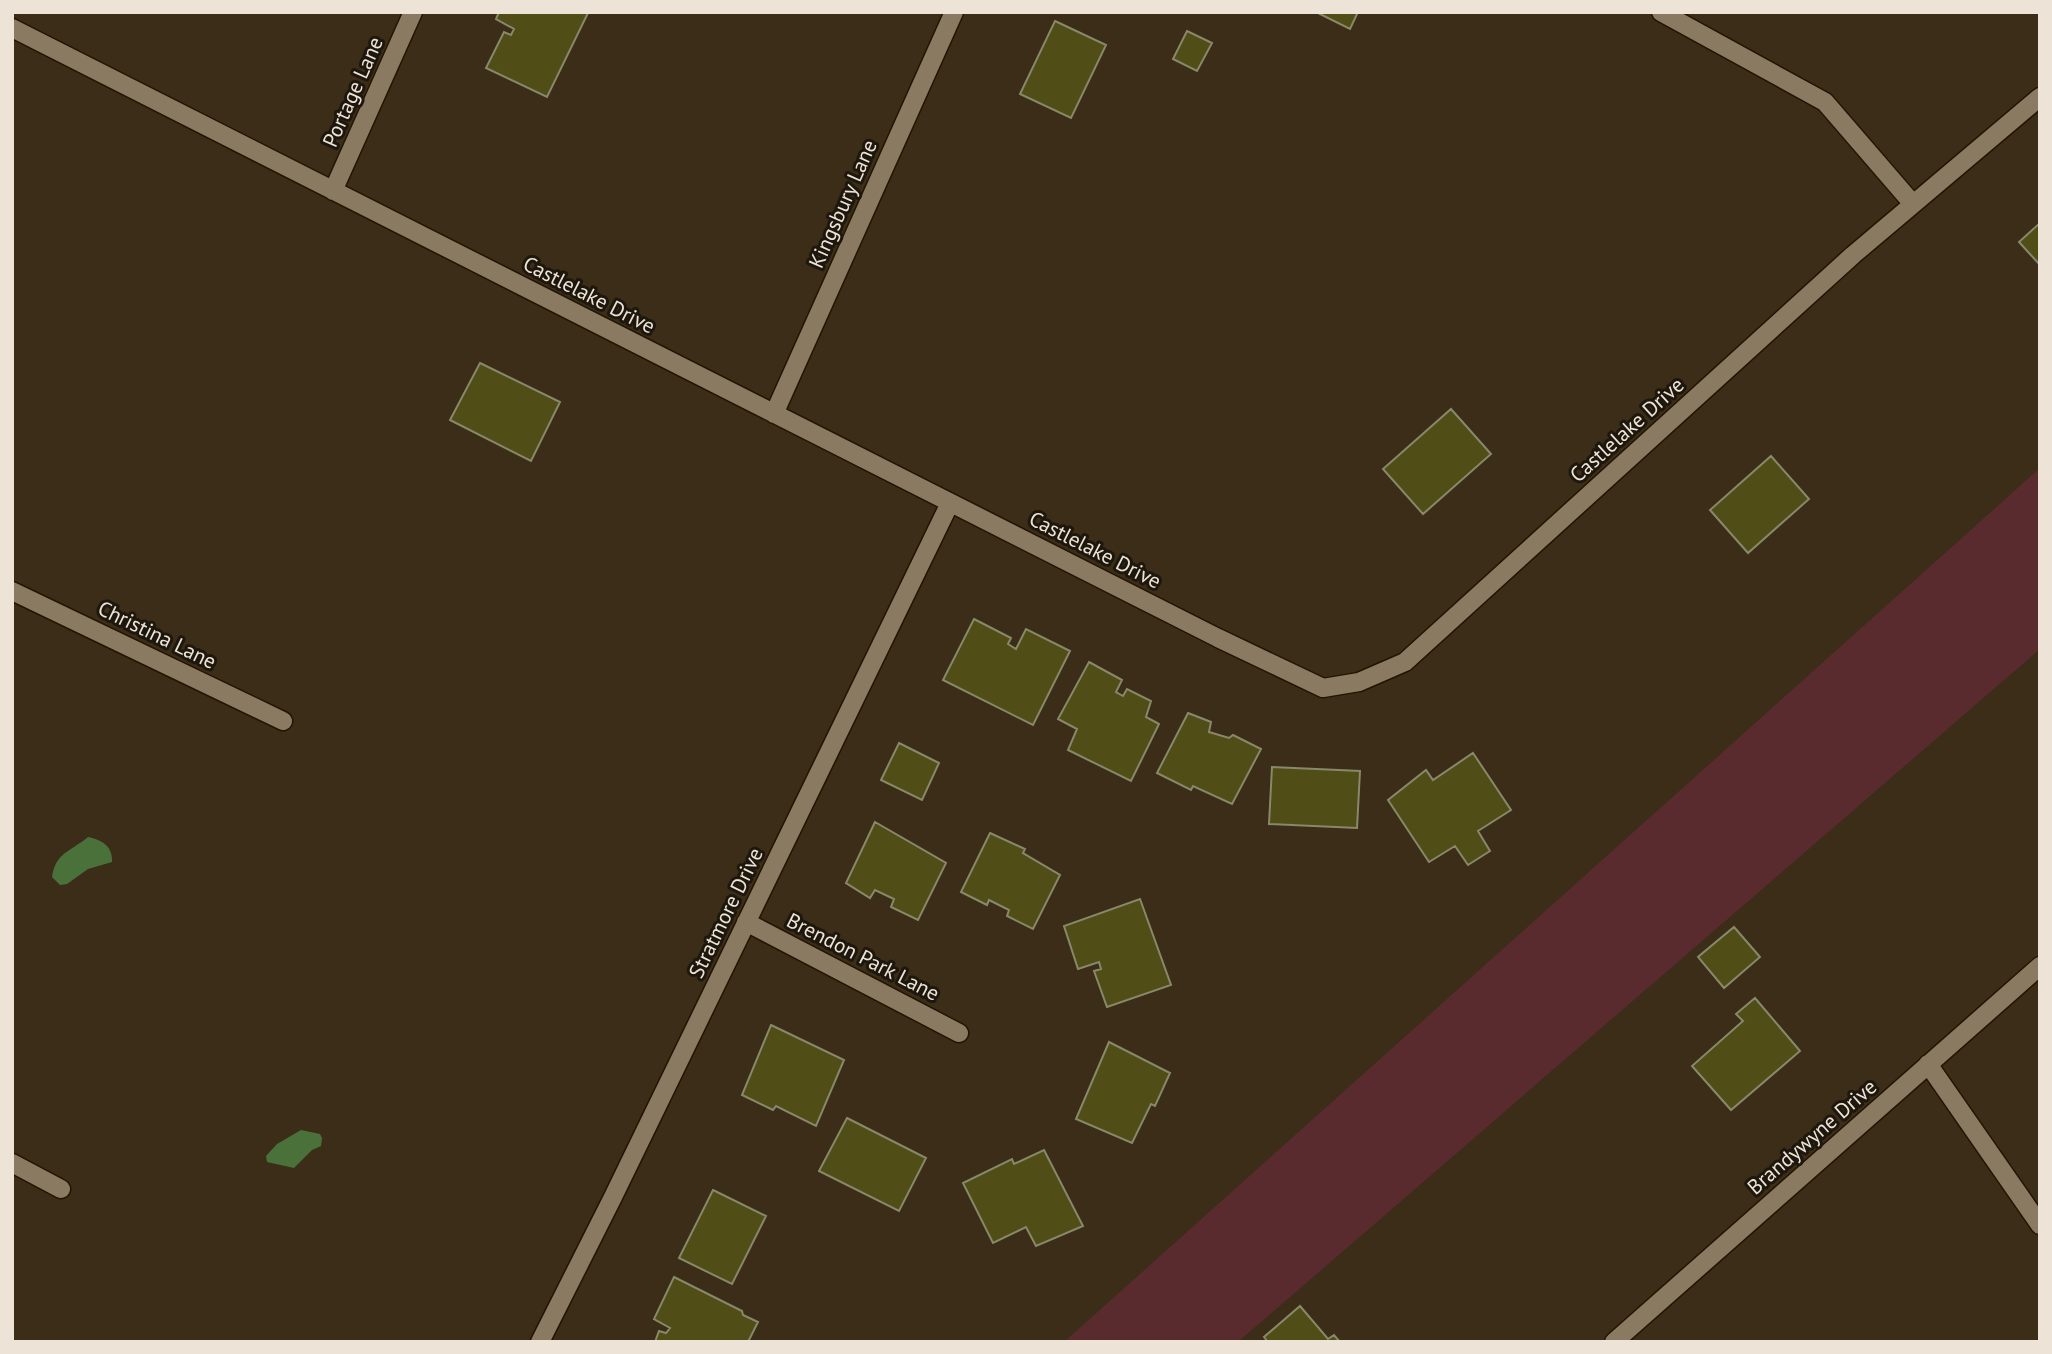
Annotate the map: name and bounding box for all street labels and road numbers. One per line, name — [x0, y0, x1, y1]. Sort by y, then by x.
street label: Portage Lane — [316, 32, 389, 151]
street label: Kingsbury Lane — [802, 135, 883, 272]
street label: Castlelake Drive — [519, 250, 660, 339]
street label: Castlelake Drive — [1564, 371, 1689, 488]
street label: Castlelake Drive — [1025, 505, 1166, 594]
street label: Christina Lane — [94, 594, 221, 675]
street label: Stratmore Drive — [682, 843, 769, 982]
street label: Brendon Park Lane — [782, 906, 944, 1007]
street label: Brandywyne Drive — [1741, 1073, 1882, 1200]

